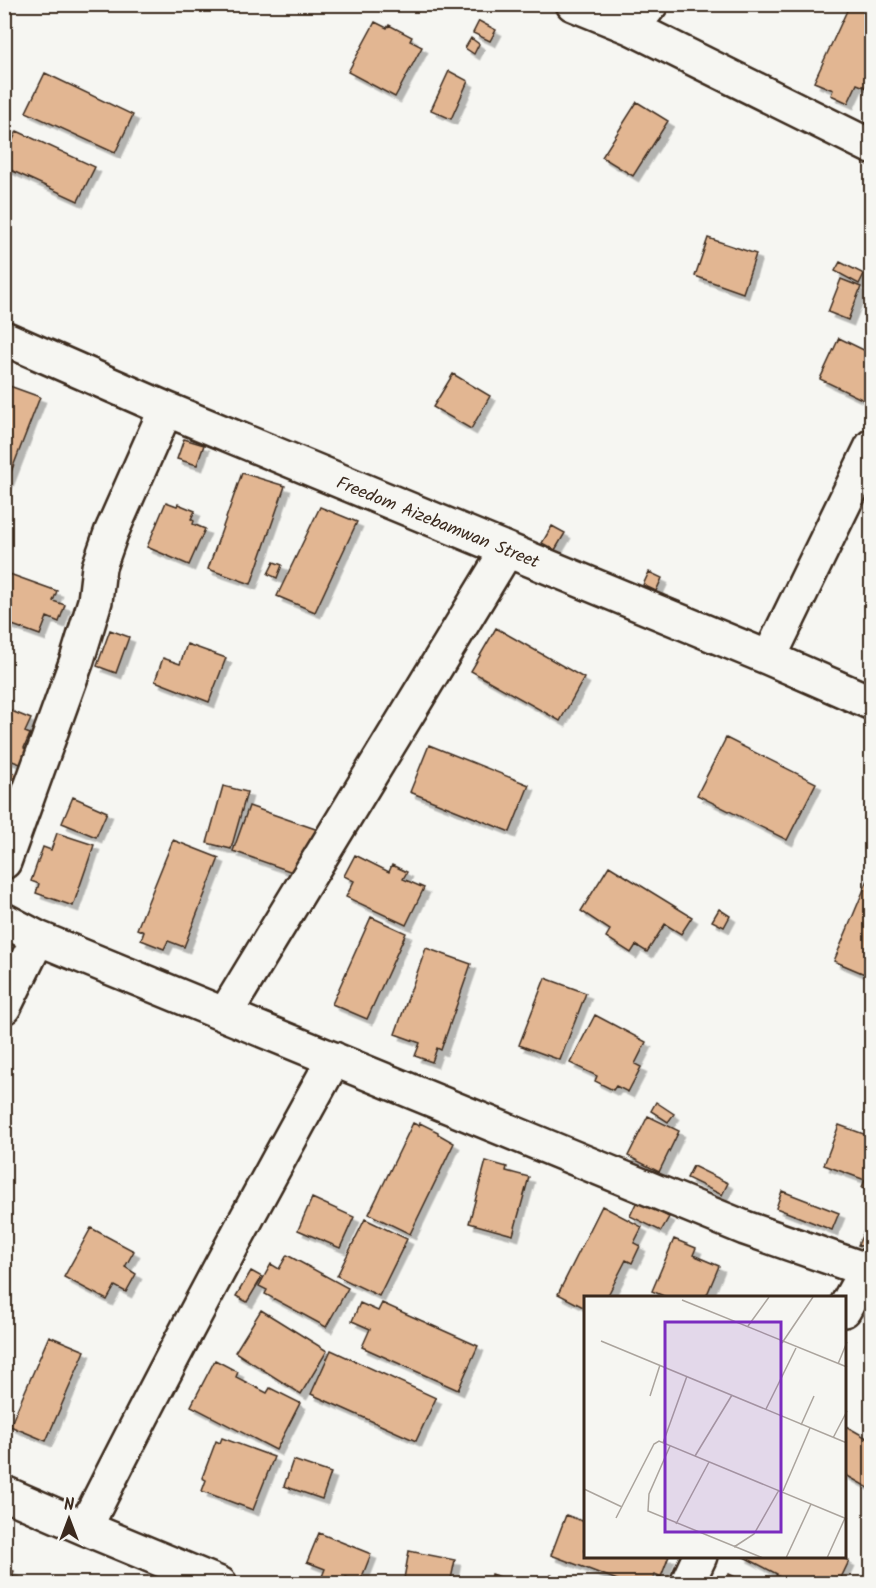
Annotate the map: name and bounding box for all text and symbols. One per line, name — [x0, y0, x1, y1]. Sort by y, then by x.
street label: Freedom Aizebamwan Street — [332, 469, 544, 578]
inset map — [584, 1296, 846, 1558]
north arrow — [39, 1489, 99, 1549]
text: N — [64, 1493, 74, 1518]

